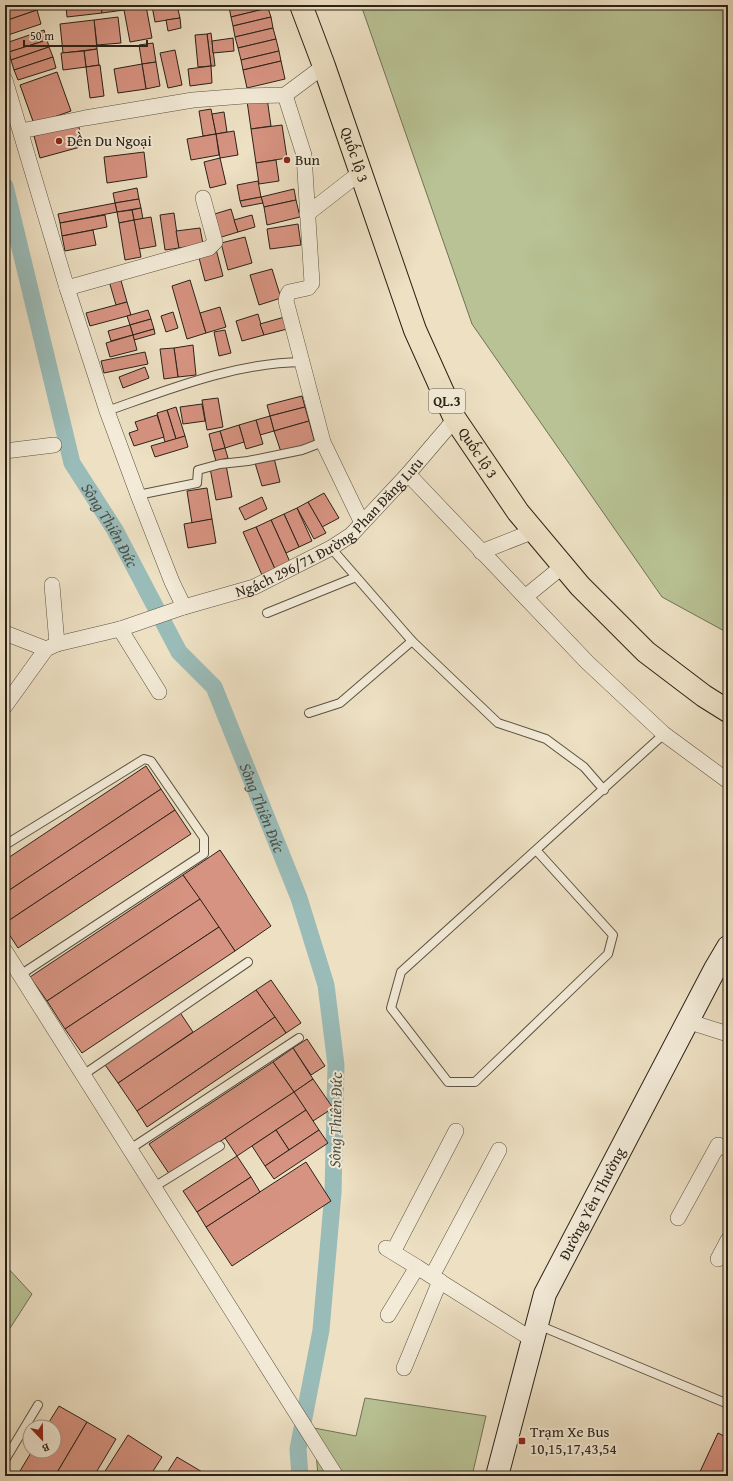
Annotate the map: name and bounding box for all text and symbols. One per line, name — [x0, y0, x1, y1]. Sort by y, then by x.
scale bar — [24, 22, 147, 48]
text: 50 m — [30, 27, 54, 44]
street label: Quốc lộ 3 — [336, 124, 374, 185]
place label: Đền Du Ngoại — [67, 130, 152, 151]
marker: Đền Du Ngoại — [54, 136, 64, 146]
place label: Bun — [295, 149, 321, 170]
marker: Bun — [282, 155, 292, 165]
road number: QL.3 — [429, 389, 465, 413]
street label: Quốc lộ 3 — [454, 423, 503, 482]
street label: Ngách 296/71 Đường Phan Đăng Lưu — [233, 452, 428, 602]
water label: Sông Thiên Đức — [76, 478, 145, 572]
water label: Sông Thiên Đức — [234, 759, 292, 857]
water label: Sông Thiên Đức — [322, 1072, 348, 1168]
street label: Đường Yên Thường — [554, 1143, 630, 1264]
north arrow — [22, 1419, 62, 1459]
place label: Trạm Xe Bus 10,15,17,43,54 — [530, 1421, 617, 1459]
marker: Trạm Xe Bus 10,15,17,43,54 — [517, 1436, 527, 1446]
text: B — [39, 1440, 52, 1457]

